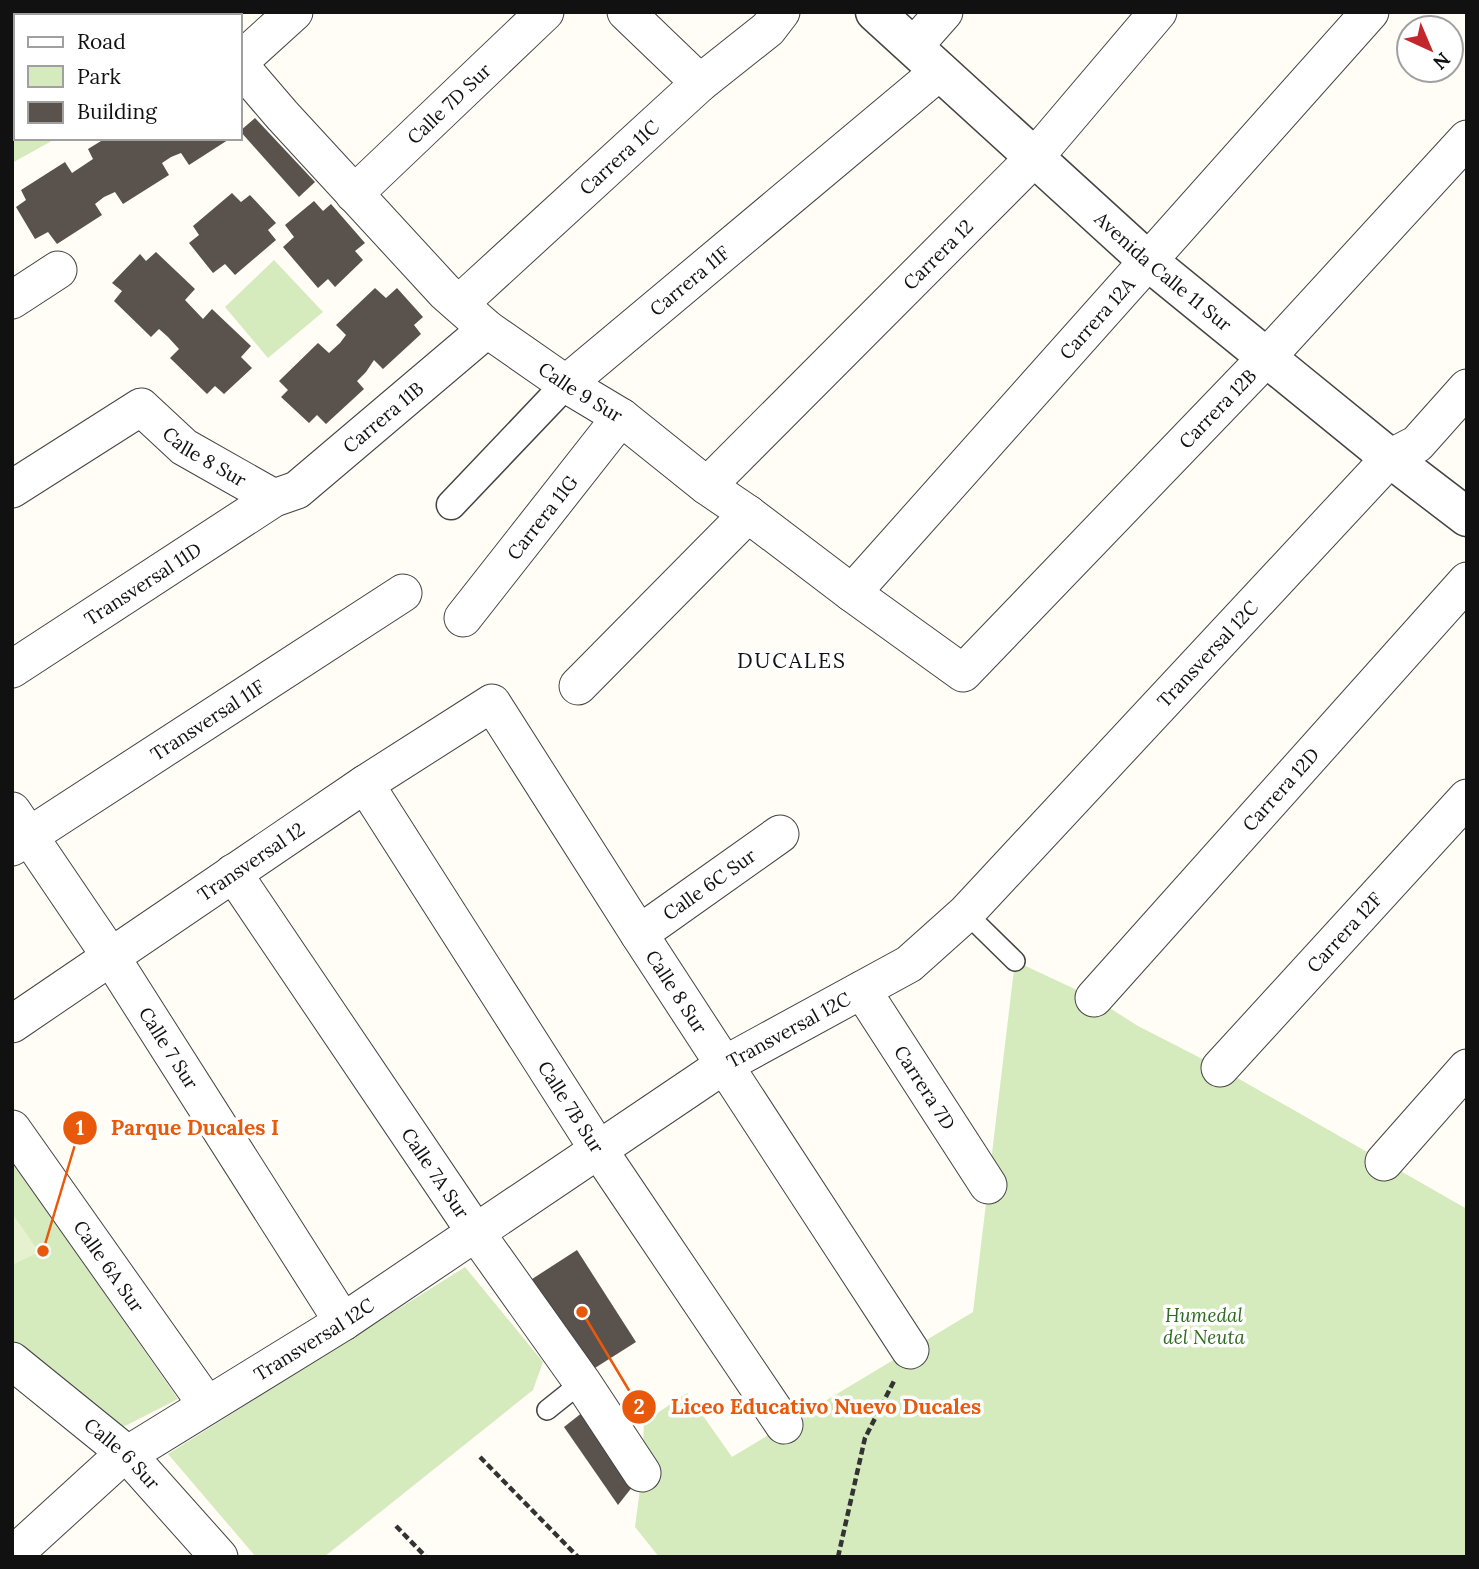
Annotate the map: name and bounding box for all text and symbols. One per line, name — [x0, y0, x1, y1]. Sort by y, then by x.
legend — [14, 14, 242, 140]
north arrow — [1395, 14, 1465, 84]
text: Road — [77, 28, 126, 55]
text: N — [1428, 47, 1455, 75]
street label: Calle 7D Sur — [402, 58, 496, 149]
text: Park — [77, 63, 121, 90]
text: Building — [77, 98, 157, 125]
street label: Carrera 11C — [574, 115, 664, 200]
street label: Avenida Calle 11 Sur — [1089, 206, 1237, 337]
street label: Carrera 12 — [898, 214, 978, 295]
street label: Carrera 11F — [645, 240, 734, 321]
street label: Carrera 12A — [1054, 272, 1140, 364]
street label: Calle 9 Sur — [534, 357, 628, 428]
street label: Carrera 12B — [1174, 363, 1262, 453]
street label: Carrera 11B — [338, 376, 428, 458]
street label: Calle 8 Sur — [158, 421, 251, 492]
street label: Carrera 11G — [501, 470, 583, 564]
street label: Transversal 11D — [80, 537, 206, 631]
street label: Transversal 12C — [1152, 595, 1263, 712]
district label: DUCALES — [737, 647, 847, 674]
street label: Transversal 11F — [146, 674, 269, 766]
street label: Carrera 12D — [1237, 743, 1324, 836]
street label: Transversal 12 — [193, 817, 309, 906]
street label: Calle 6C Sur — [658, 843, 761, 925]
street label: Carrera 12F — [1302, 887, 1387, 977]
street label: Calle 8 Sur — [641, 945, 713, 1038]
street label: Transversal 12C — [722, 986, 855, 1073]
street label: Calle 7 Sur — [134, 1002, 204, 1094]
street label: Carrera 7D — [889, 1041, 961, 1134]
street label: Calle 7B Sur — [533, 1056, 610, 1158]
callout: Parque Ducales I — [62, 1107, 293, 1149]
text: 1 — [76, 1114, 84, 1141]
text: Parque Ducales I — [111, 1114, 279, 1141]
street label: Calle 7A Sur — [396, 1123, 475, 1224]
street label: Calle 6A Sur — [68, 1216, 150, 1317]
street label: Transversal 12C — [249, 1293, 379, 1386]
park label: Humedal del Neuta — [1163, 1303, 1245, 1349]
callout: Liceo Educativo Nuevo Ducales — [621, 1386, 995, 1428]
text: 2 — [633, 1393, 645, 1420]
text: Liceo Educativo Nuevo Ducales — [671, 1393, 981, 1420]
street label: Calle 6 Sur — [79, 1412, 166, 1495]

